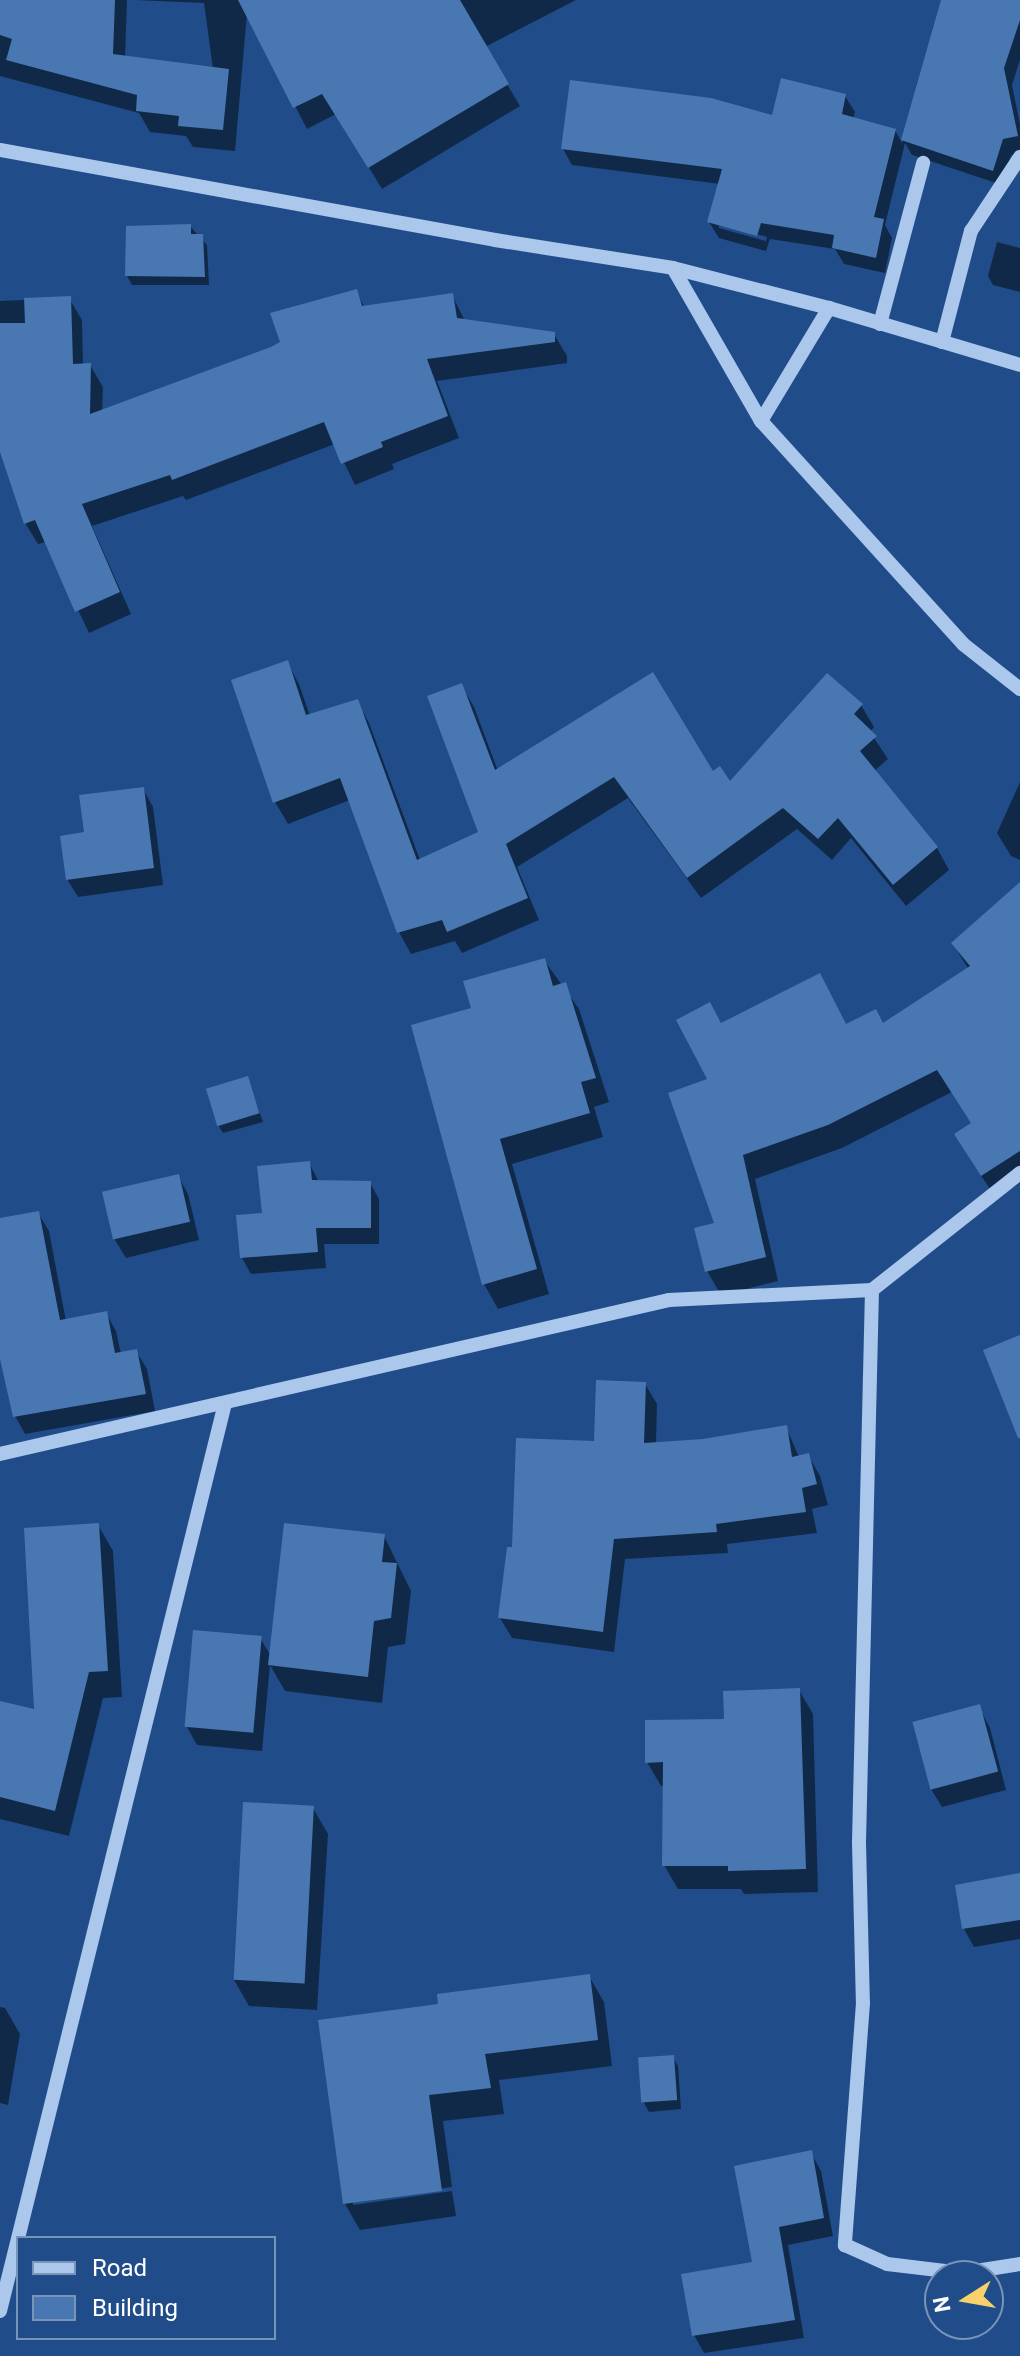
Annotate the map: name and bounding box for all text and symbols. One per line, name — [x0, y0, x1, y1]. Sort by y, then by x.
legend — [16, 2236, 276, 2340]
text: Road — [92, 2254, 147, 2282]
north arrow — [924, 2260, 1004, 2340]
text: Building — [92, 2294, 178, 2322]
text: N — [928, 2294, 956, 2314]

